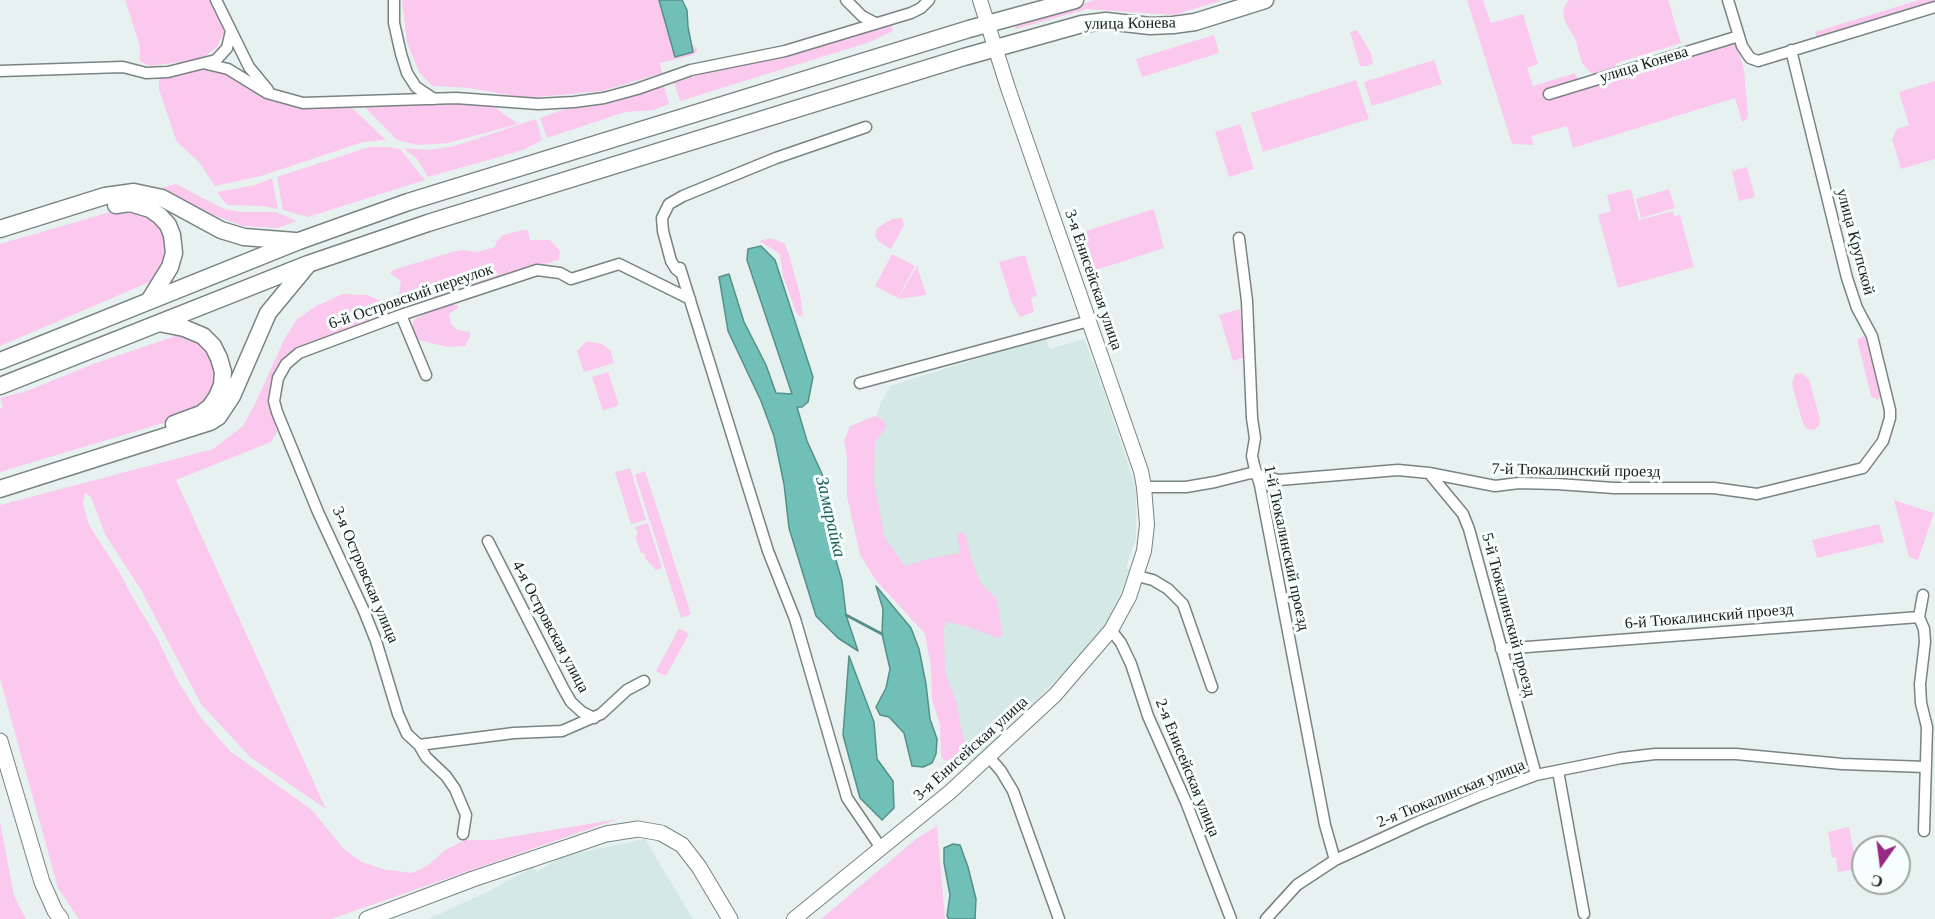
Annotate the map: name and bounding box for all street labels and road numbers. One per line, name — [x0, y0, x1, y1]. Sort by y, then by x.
street label: улица Конева — [1084, 14, 1176, 34]
street label: улица Конева — [1597, 42, 1691, 88]
street label: улица Крупской — [1832, 187, 1878, 297]
street label: 3-я Енисейская улица — [1060, 207, 1126, 353]
street label: 6-й Островский переулок — [326, 260, 496, 334]
street label: 7-й Тюкалинский проезд — [1491, 460, 1661, 482]
street label: 1-й Тюкалинский проезд — [1259, 463, 1313, 633]
street label: 3-я Островская улица — [328, 504, 402, 646]
street label: 5-й Тюкалинский проезд — [1477, 531, 1539, 699]
street label: 4-я Островская улица — [507, 558, 593, 696]
street label: 6-й Тюкалинский проезд — [1624, 600, 1794, 634]
street label: 3-я Енисейская улица — [910, 693, 1032, 805]
street label: 2-я Енисейская улица — [1151, 696, 1223, 840]
street label: 2-я Тюкалинская улица — [1374, 755, 1528, 833]

